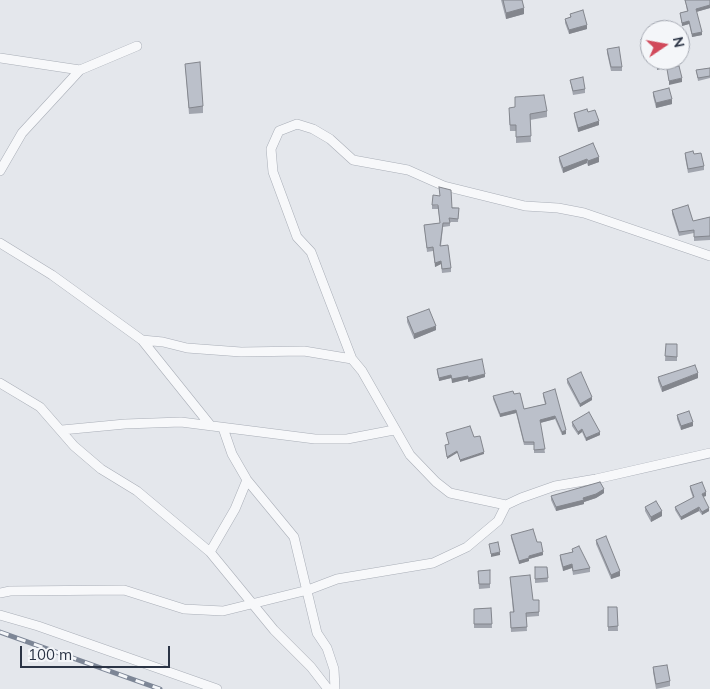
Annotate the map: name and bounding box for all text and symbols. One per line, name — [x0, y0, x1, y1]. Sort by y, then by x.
north arrow — [640, 20, 690, 70]
text: N — [669, 35, 689, 49]
scale bar — [22, 636, 172, 668]
text: 100 m — [28, 645, 72, 664]

